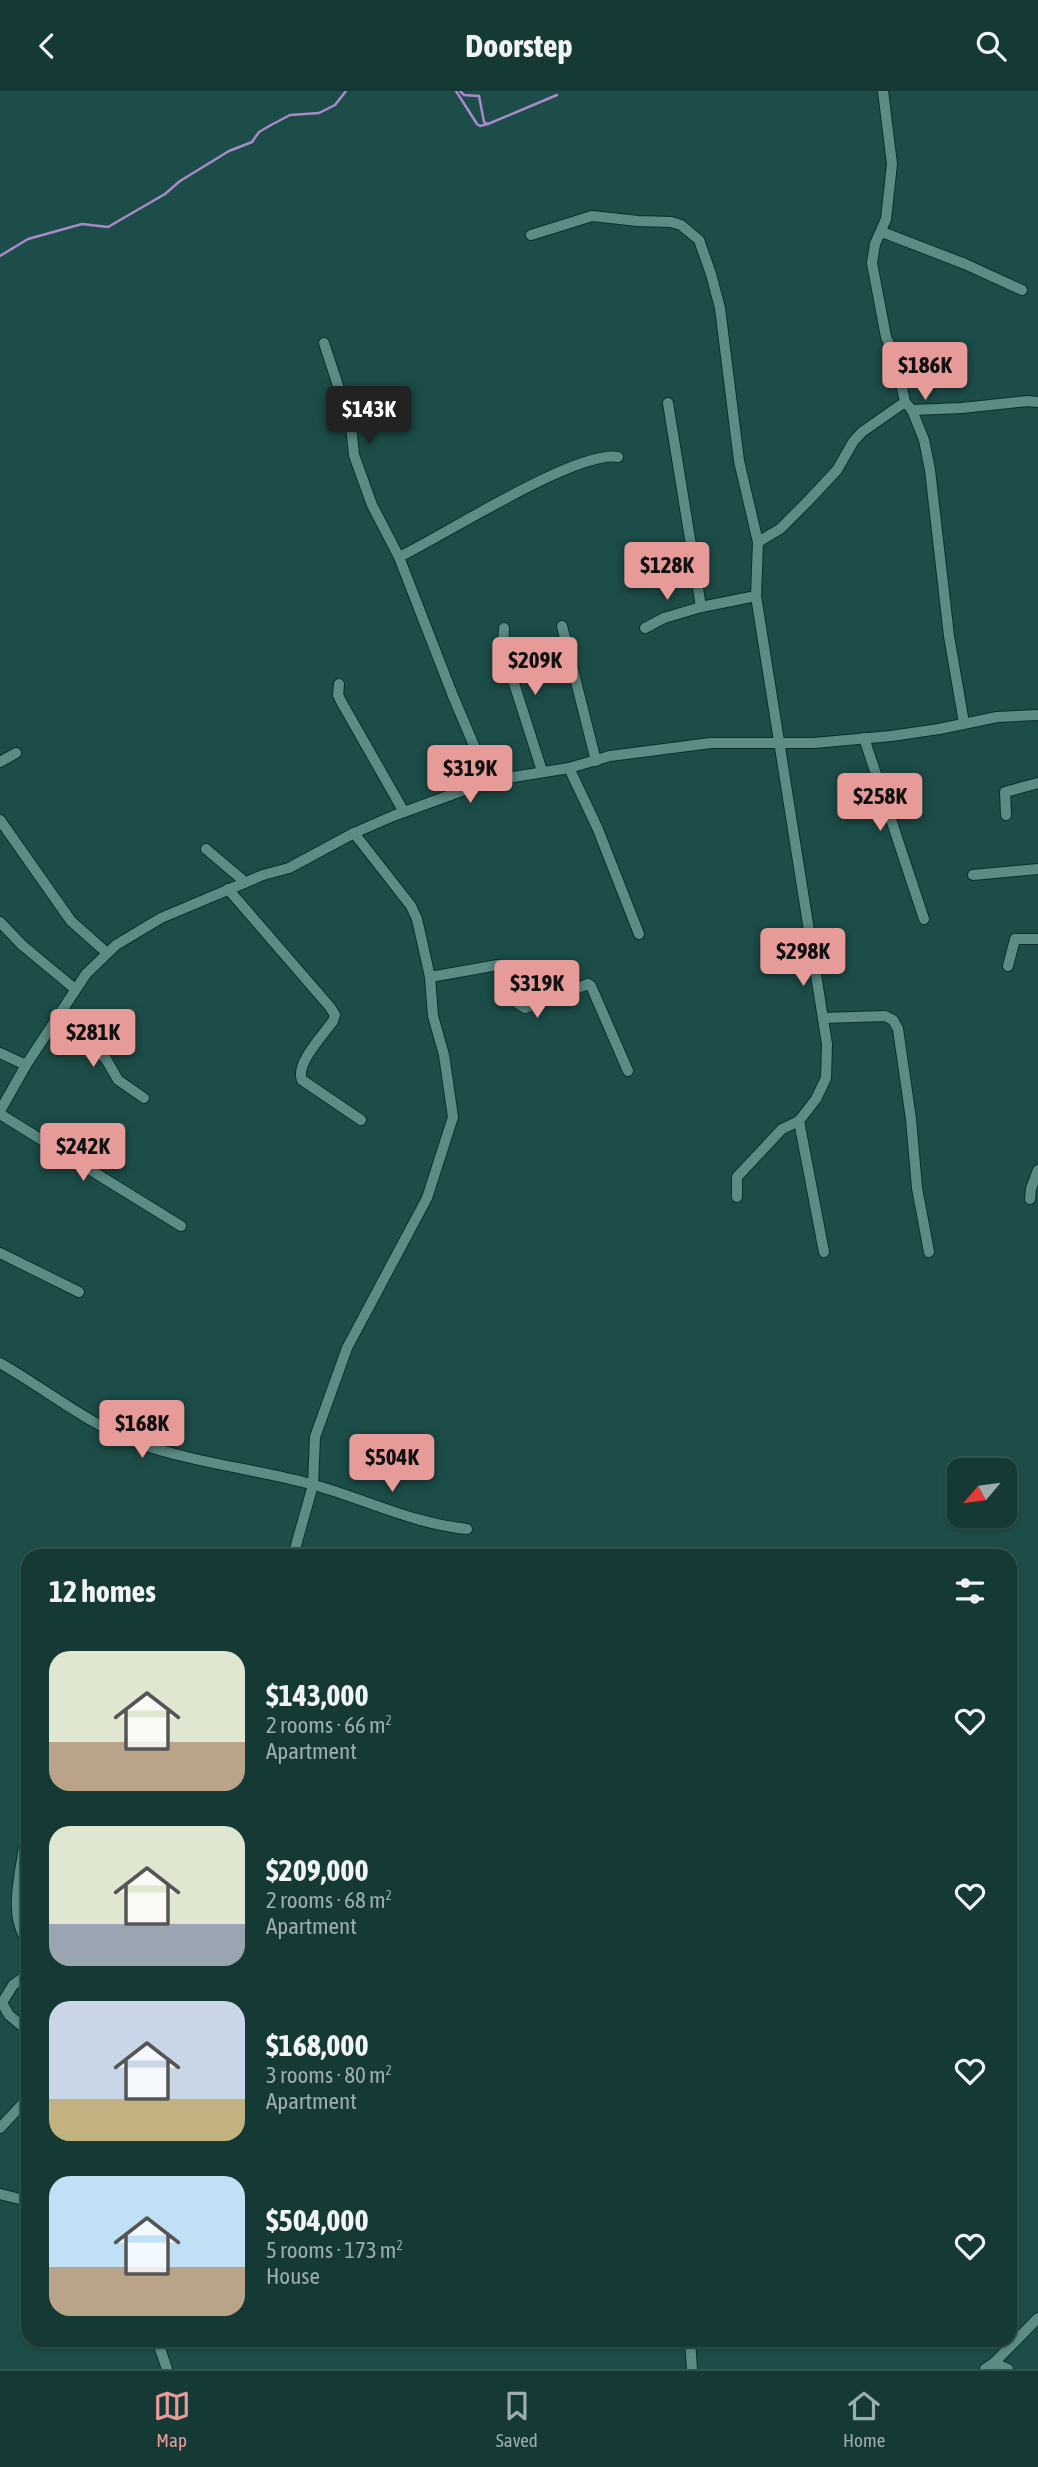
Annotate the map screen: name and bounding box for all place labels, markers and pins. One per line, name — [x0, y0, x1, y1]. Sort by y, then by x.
pin: $186K — [876, 343, 974, 402]
pin: $143K — [320, 387, 418, 446]
pin: $128K — [618, 543, 716, 602]
pin: $209K — [486, 637, 584, 697]
pin: $319K — [421, 745, 519, 805]
pin: $258K — [831, 773, 929, 833]
pin: $298K — [754, 929, 852, 988]
pin: $319K — [488, 961, 586, 1020]
pin: $281K — [44, 1009, 142, 1069]
pin: $242K — [34, 1123, 132, 1183]
pin: $168K — [93, 1401, 191, 1460]
pin: $504K — [343, 1435, 441, 1494]

